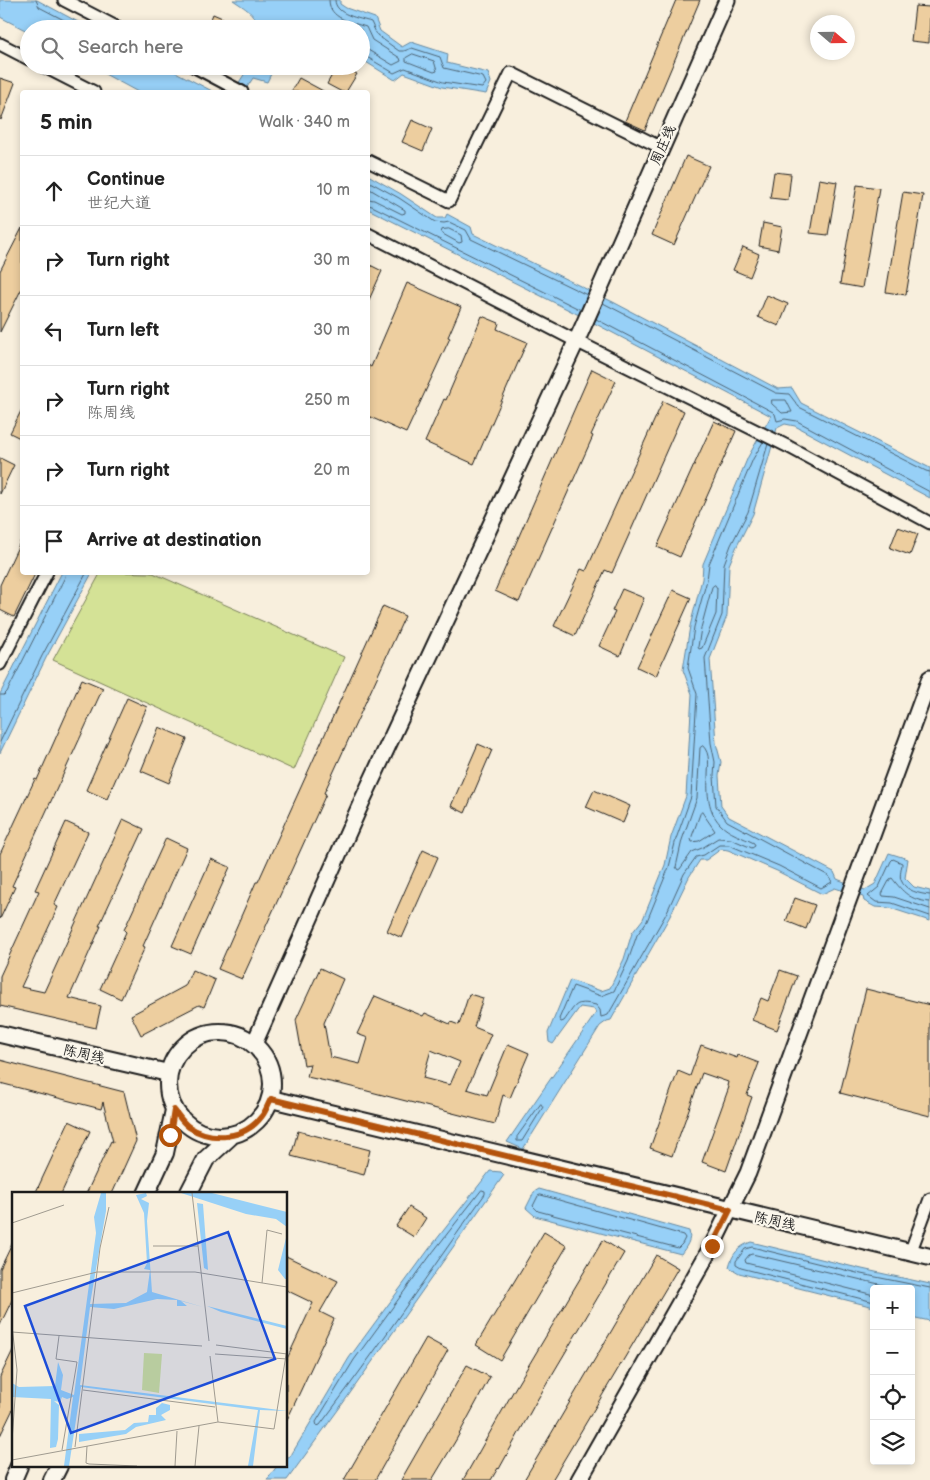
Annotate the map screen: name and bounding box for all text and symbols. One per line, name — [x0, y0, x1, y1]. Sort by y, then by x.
north arrow — [810, 15, 855, 60]
search box — [20, 20, 370, 75]
icon: search — [38, 34, 66, 62]
text: Search here — [78, 36, 183, 59]
text: 5 min — [40, 110, 93, 135]
text: Walk · 340 m — [259, 113, 350, 132]
street label: 周庄线 — [647, 122, 679, 168]
text: Continue — [87, 168, 165, 191]
icon: ahead — [40, 177, 68, 205]
text: 10 m — [317, 181, 350, 200]
text: 世纪大道 — [87, 194, 151, 213]
icon: right — [40, 247, 68, 275]
text: Turn right — [87, 249, 170, 272]
text: 30 m — [313, 251, 350, 270]
icon: left — [40, 317, 68, 345]
text: Turn left — [87, 319, 159, 342]
text: 30 m — [313, 321, 350, 340]
text: Turn right — [87, 378, 170, 401]
icon: right — [40, 387, 68, 415]
text: 250 m — [304, 391, 350, 410]
text: 陈周线 — [87, 404, 135, 423]
icon: right — [40, 457, 68, 485]
text: Turn right — [87, 459, 170, 482]
text: 20 m — [314, 461, 350, 480]
icon: arrive — [40, 527, 68, 555]
text: Arrive at destination — [87, 529, 262, 552]
street label: 陈周线 — [62, 1041, 106, 1067]
route start — [159, 1124, 182, 1147]
inset map — [12, 1192, 288, 1468]
street label: 陈周线 — [753, 1208, 797, 1234]
route end — [701, 1235, 724, 1258]
map controls — [870, 1285, 915, 1465]
button: + — [870, 1285, 915, 1330]
button: − — [870, 1330, 915, 1375]
button: locate — [870, 1375, 915, 1420]
button: layers — [870, 1420, 915, 1465]

